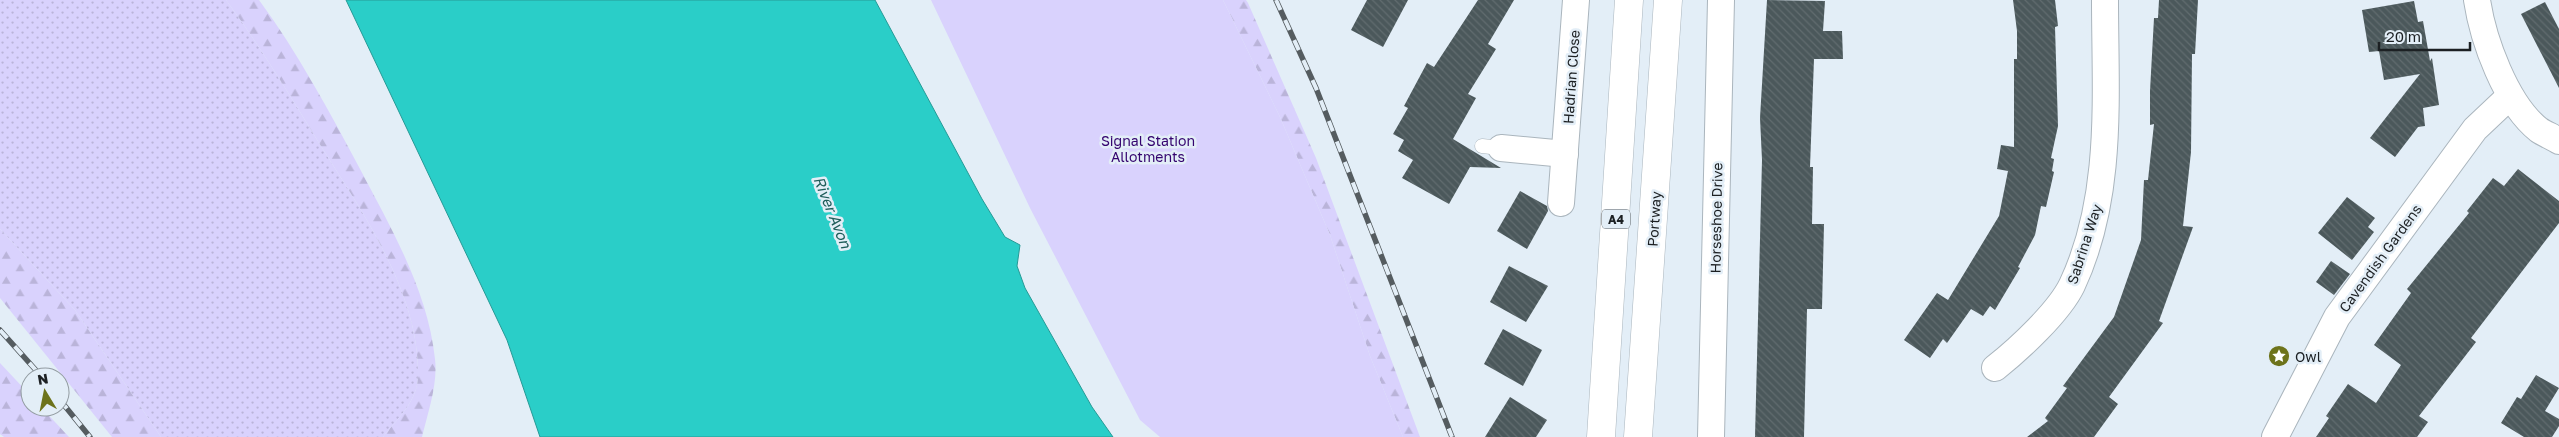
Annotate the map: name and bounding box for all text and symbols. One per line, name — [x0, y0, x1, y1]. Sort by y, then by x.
scale bar — [2379, 20, 2470, 52]
text: 20 m — [2386, 27, 2421, 45]
street label: Hadrian Close — [1559, 29, 1583, 125]
park label: Signal Station Allotments — [1101, 132, 1195, 165]
street label: Horseshoe Drive — [1707, 162, 1725, 274]
water label: River Avon — [810, 173, 856, 251]
street label: Portway — [1644, 191, 1664, 247]
street label: Cavendish Gardens — [2335, 201, 2425, 315]
street label: Sabrina Way — [2063, 202, 2105, 286]
road number: A4 — [1602, 210, 1630, 228]
place icon: Owl — [2267, 344, 2291, 368]
place label: Owl — [2295, 348, 2321, 365]
north arrow — [20, 367, 70, 417]
text: N — [36, 369, 49, 388]

